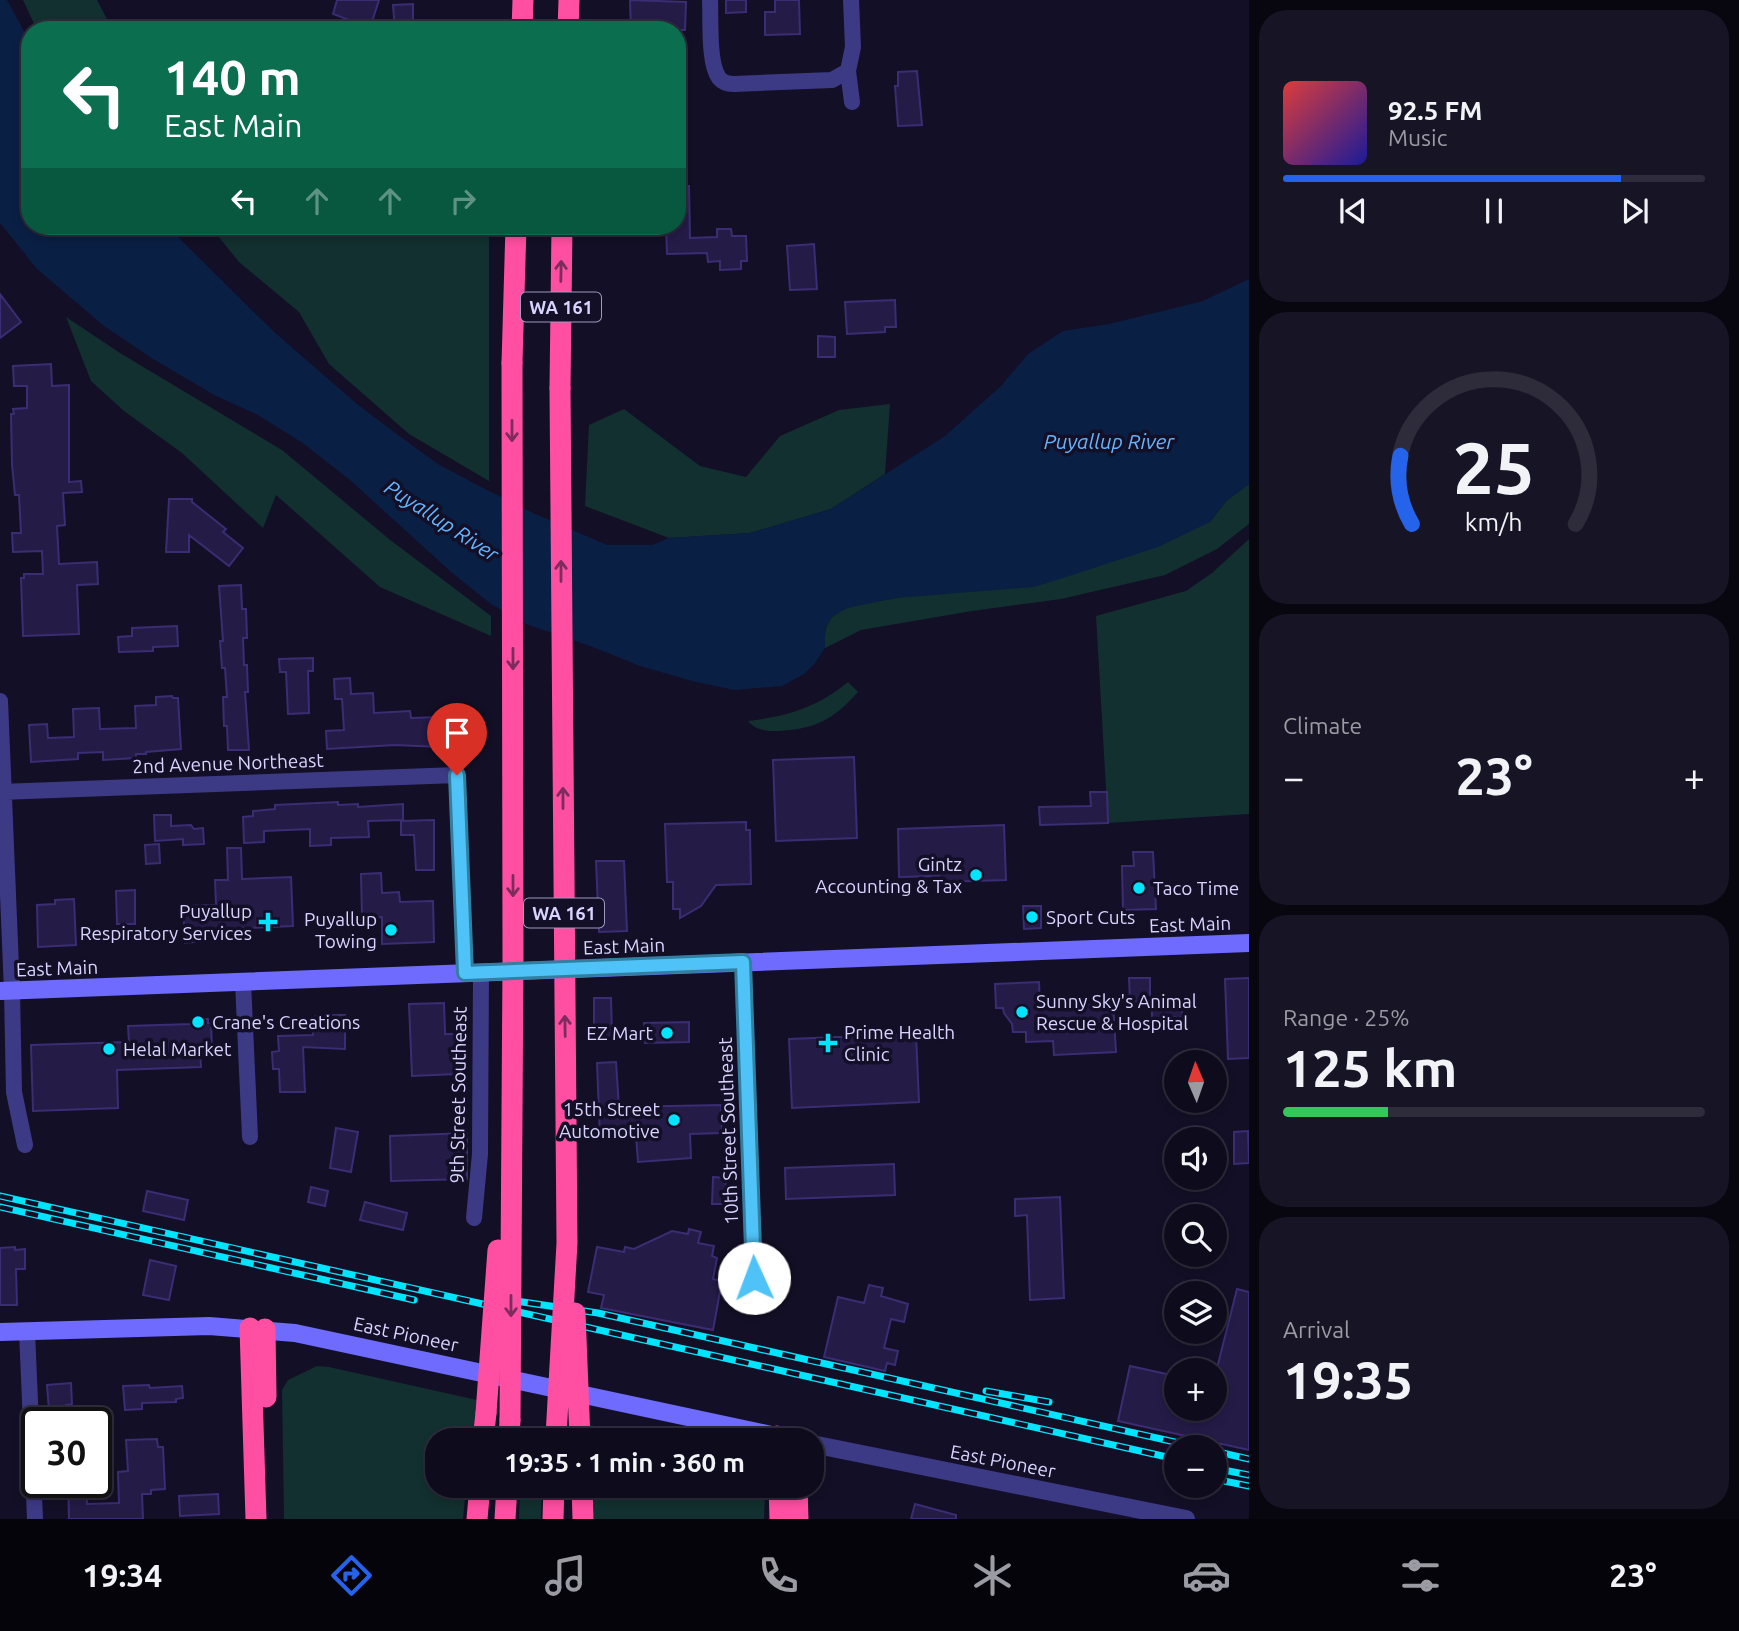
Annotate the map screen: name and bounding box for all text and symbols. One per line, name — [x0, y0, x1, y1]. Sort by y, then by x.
icon: left — [49, 49, 140, 140]
text: 140 m — [164, 49, 301, 104]
text: 92.5 FM — [1388, 96, 1482, 125]
text: East Main — [164, 107, 302, 143]
text: Music — [1388, 125, 1447, 150]
icon: left — [225, 182, 263, 220]
icon: ahead — [298, 182, 336, 220]
icon: ahead — [371, 182, 409, 220]
icon: right — [444, 182, 482, 220]
icon: previous — [1334, 192, 1372, 230]
icon: pause — [1475, 192, 1513, 230]
icon: next — [1616, 192, 1654, 230]
one-way arrow — [554, 260, 568, 283]
road number: WA 161 — [521, 292, 601, 321]
one-way arrow — [505, 419, 519, 442]
text: 25 — [1453, 426, 1535, 508]
water label: Puyallup River — [1044, 429, 1175, 453]
water label: Puyallup River — [381, 474, 504, 566]
text: km/h — [1465, 507, 1523, 535]
one-way arrow — [554, 559, 568, 582]
one-way arrow — [506, 647, 520, 670]
pin — [427, 703, 487, 775]
text: Climate — [1283, 713, 1362, 738]
icon: arrive — [438, 714, 476, 752]
text: 23° — [1455, 747, 1533, 805]
street label: 2nd Avenue Northeast — [132, 749, 325, 777]
text: − — [1283, 756, 1304, 798]
text: + — [1684, 756, 1705, 798]
one-way arrow — [556, 787, 570, 810]
place label: Gintz Accounting & Tax — [815, 853, 962, 897]
marker: Gintz Accounting & Tax — [968, 867, 984, 883]
one-way arrow — [506, 874, 520, 897]
place label: Taco Time — [1153, 877, 1239, 899]
marker: Taco Time — [1131, 880, 1147, 896]
road number: WA 161 — [524, 898, 604, 928]
place label: Puyallup Respiratory Services — [80, 900, 252, 944]
place label: Sport Cuts — [1046, 906, 1135, 928]
place label: Puyallup Towing — [304, 908, 377, 952]
marker: Sport Cuts — [1024, 909, 1040, 925]
marker: Puyallup Respiratory Services — [258, 912, 278, 932]
street label: East Main — [1149, 912, 1231, 936]
marker: Puyallup Towing — [383, 922, 399, 938]
street label: East Main — [583, 934, 665, 958]
street label: East Main — [16, 956, 98, 980]
place label: Sunny Sky's Animal Rescue & Hospital — [1036, 990, 1197, 1034]
marker: Sunny Sky's Animal Rescue & Hospital — [1014, 1004, 1030, 1020]
text: Range · 25% — [1283, 1005, 1410, 1030]
street label: 9th Street Southeast — [445, 1006, 471, 1184]
place label: Crane's Creations — [212, 1011, 360, 1033]
marker: Crane's Creations — [190, 1014, 206, 1030]
one-way arrow — [559, 1014, 572, 1037]
place label: Prime Health Clinic — [844, 1021, 955, 1065]
place label: EZ Mart — [586, 1022, 654, 1044]
marker: EZ Mart — [659, 1025, 675, 1041]
marker: Prime Health Clinic — [818, 1033, 838, 1053]
street label: 10th Street Southeast — [714, 1036, 742, 1225]
place label: Helal Market — [123, 1038, 232, 1060]
text: 125 km — [1283, 1039, 1457, 1097]
marker: Helal Market — [101, 1041, 117, 1057]
north arrow — [1164, 1050, 1227, 1113]
map controls — [1164, 1050, 1227, 1498]
place label: 15th Street Automotive — [559, 1098, 661, 1142]
marker: 15th Street Automotive — [666, 1112, 682, 1128]
button: sound — [1164, 1127, 1227, 1190]
button: search — [1164, 1204, 1227, 1267]
position arrow — [717, 1241, 791, 1315]
button: layers — [1164, 1281, 1227, 1344]
one-way arrow — [504, 1295, 518, 1318]
street label: East Pioneer — [352, 1312, 460, 1356]
text: Arrival — [1283, 1317, 1350, 1342]
text: 19:35 — [1283, 1351, 1413, 1409]
button: + — [1164, 1358, 1227, 1421]
speed limit sign: 30 — [21, 1407, 112, 1498]
button: − — [1164, 1435, 1227, 1498]
street label: East Pioneer — [949, 1440, 1057, 1482]
text: 19:35 · 1 min · 360 m — [504, 1448, 745, 1477]
icon: directions — [327, 1551, 376, 1600]
icon: music — [541, 1551, 590, 1600]
icon: phone — [754, 1551, 803, 1600]
icon: climate — [968, 1551, 1017, 1600]
icon: car — [1182, 1551, 1231, 1600]
icon: filters — [1396, 1551, 1445, 1600]
text: 19:34 — [82, 1557, 162, 1593]
text: 23° — [1609, 1557, 1657, 1593]

